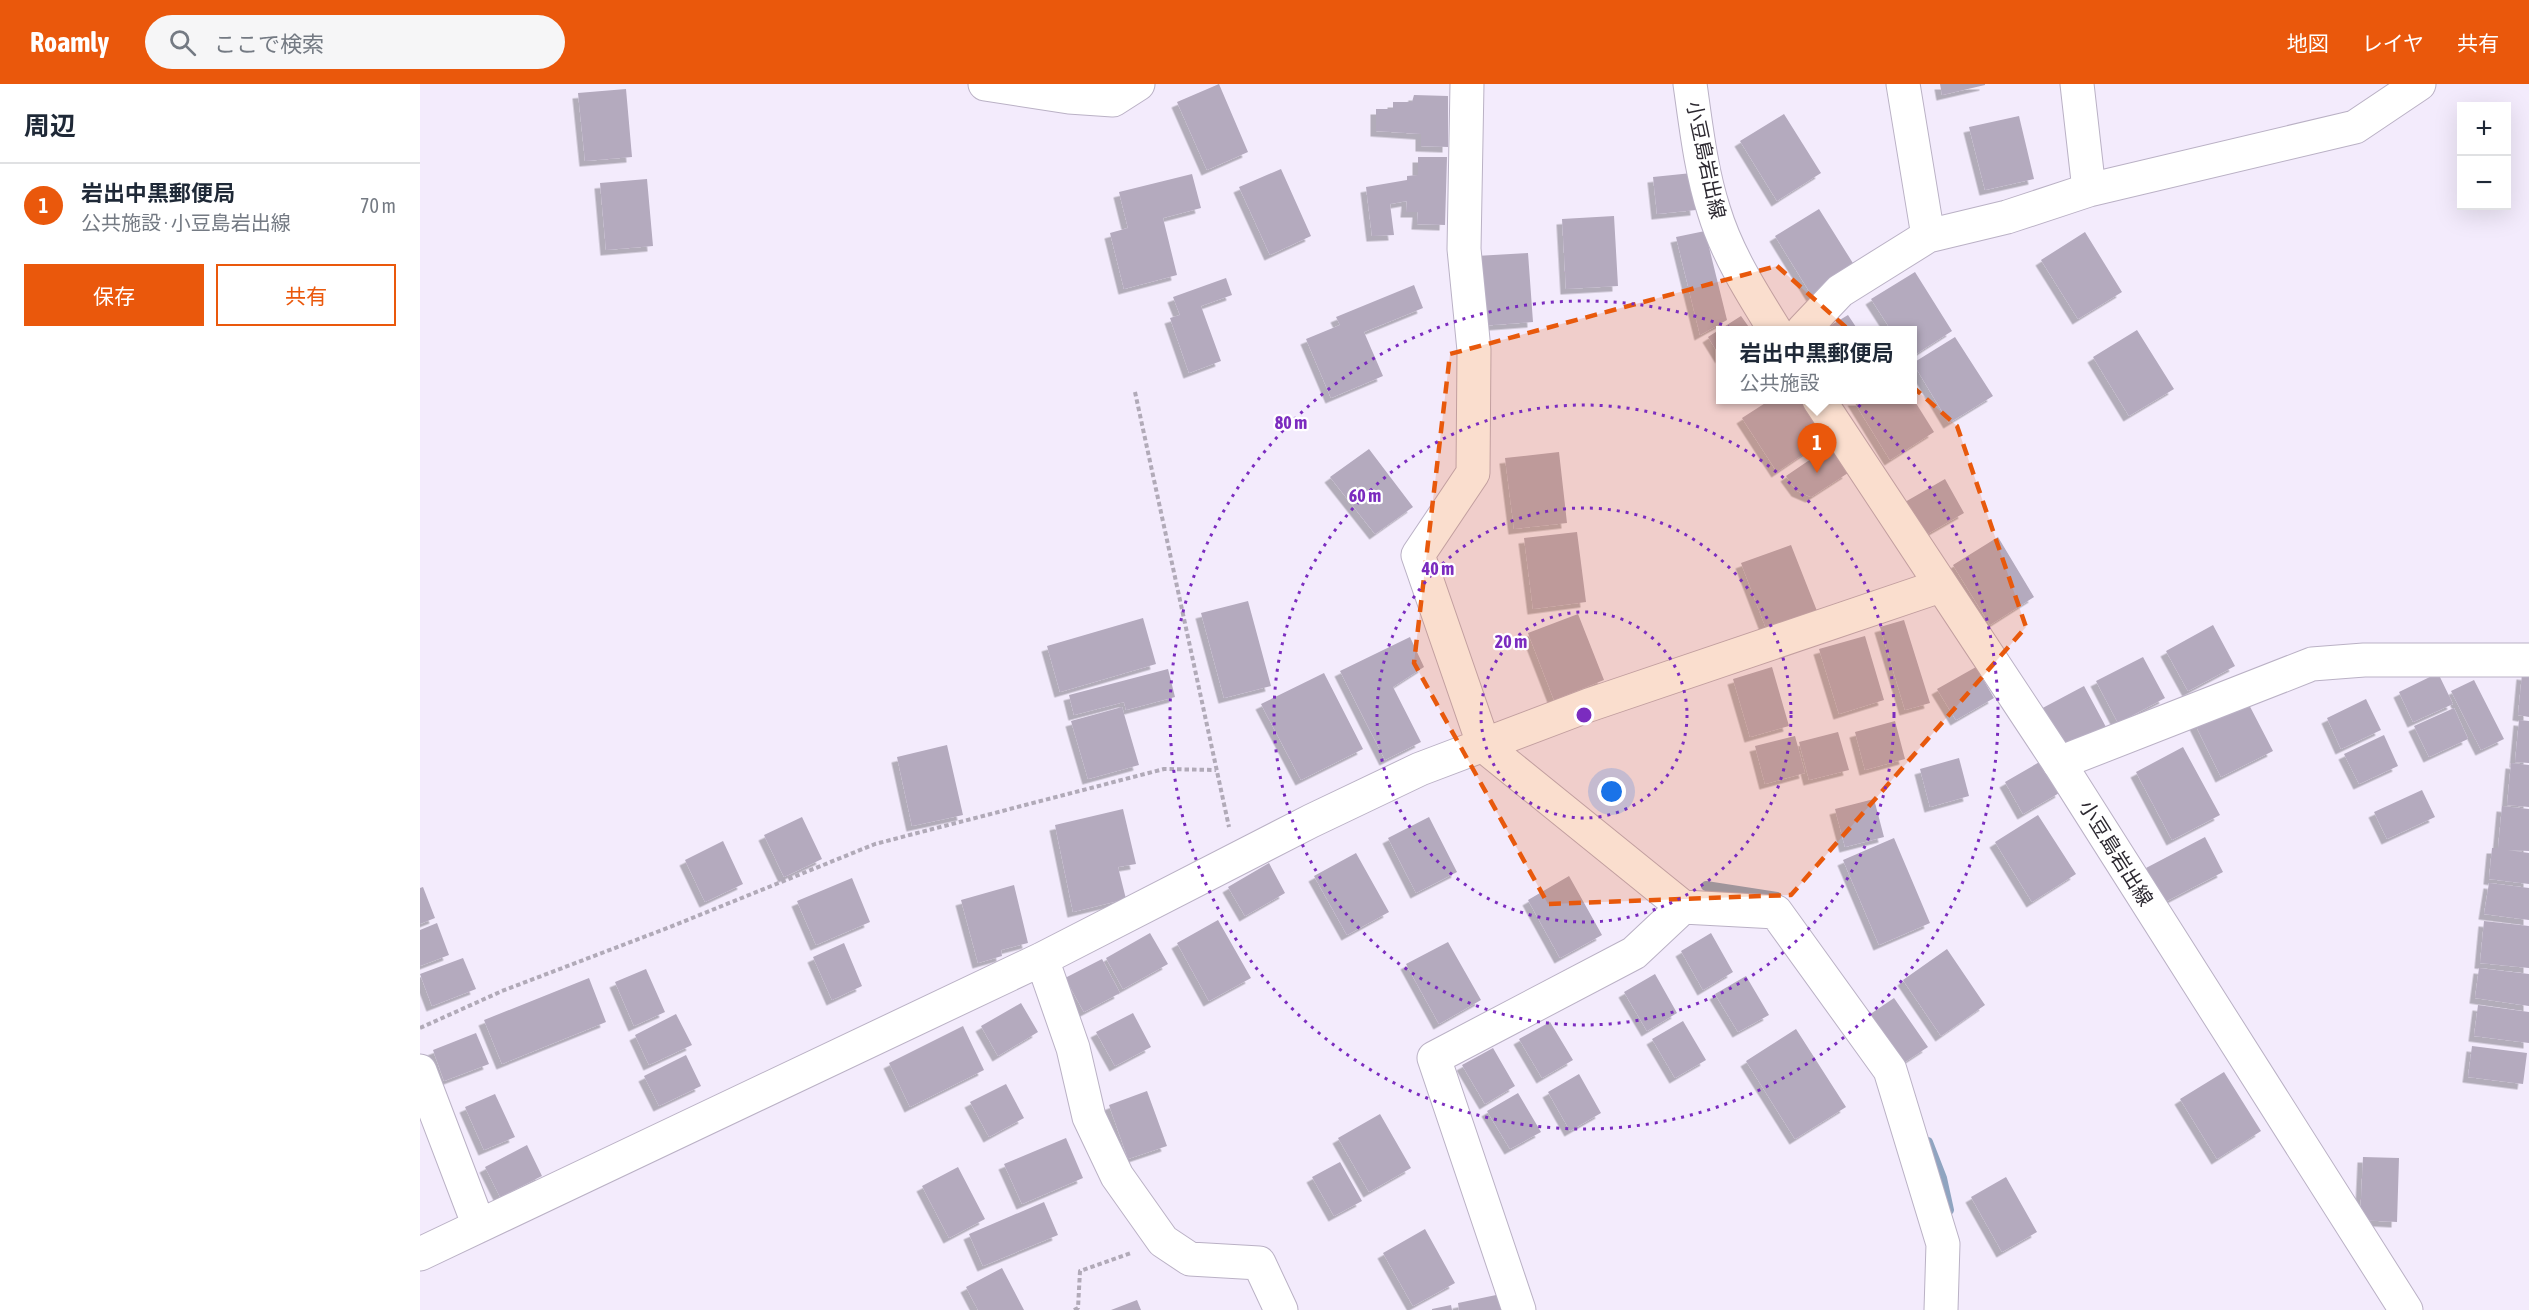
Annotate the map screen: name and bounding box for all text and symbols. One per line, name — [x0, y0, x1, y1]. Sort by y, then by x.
search box — [145, 15, 565, 69]
text: Roamly — [30, 26, 109, 58]
icon: search — [166, 26, 199, 59]
text: ここで検索 — [214, 31, 324, 57]
text: 地図 — [2287, 31, 2329, 55]
text: レイヤ — [2362, 31, 2424, 55]
text: 共有 — [2457, 31, 2499, 55]
street label: 小豆島岩出線 — [1683, 99, 1730, 221]
map controls — [2457, 102, 2511, 210]
button: + — [2457, 102, 2511, 156]
text: 周辺 — [24, 111, 76, 141]
button: − — [2457, 156, 2511, 210]
text: 岩出中黒郵便局 — [81, 180, 235, 206]
text: 1 — [39, 194, 48, 217]
text: 70 m — [360, 194, 396, 217]
text: 公共施設 · 小豆島岩出線 — [81, 211, 291, 234]
button: 保存 — [24, 264, 204, 326]
button: 共有 — [216, 264, 396, 326]
popup — [1716, 326, 1917, 404]
text: 岩出中黒郵便局 — [1739, 340, 1894, 366]
text: 公共施設 — [1739, 371, 1819, 394]
text: 80 m — [1275, 412, 1307, 433]
pin: 1 — [1798, 424, 1836, 473]
text: 60 m — [1349, 485, 1381, 506]
text: 40 m — [1421, 558, 1454, 579]
text: 20 m — [1495, 631, 1527, 652]
centre of rings — [1574, 705, 1594, 725]
your location — [1597, 777, 1626, 806]
street label: 小豆島岩出線 — [2075, 796, 2158, 910]

